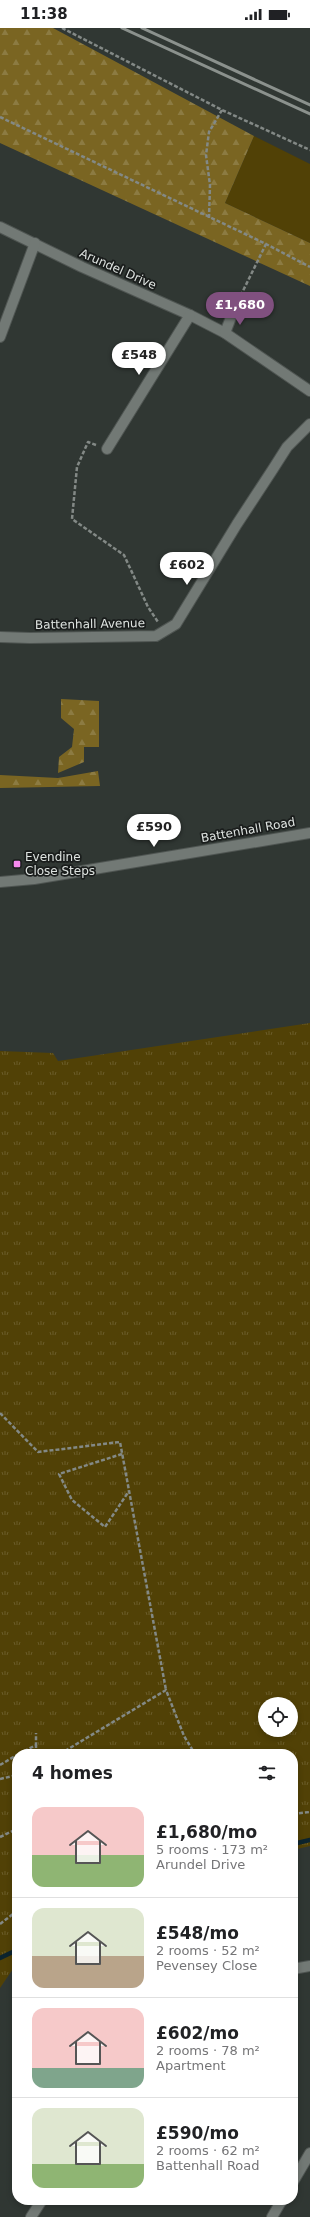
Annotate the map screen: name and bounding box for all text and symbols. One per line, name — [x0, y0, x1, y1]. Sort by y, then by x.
text: 11:38 — [20, 5, 68, 23]
street label: Arundel Drive — [77, 246, 159, 292]
pin: £1,680 — [207, 292, 273, 326]
text: £1,680 — [215, 297, 265, 312]
pin: £548 — [115, 342, 163, 376]
text: £548 — [121, 347, 157, 362]
pin: £602 — [163, 552, 211, 586]
text: £602 — [169, 557, 205, 572]
street label: Battenhall Avenue — [35, 616, 145, 632]
pin: £590 — [130, 814, 178, 848]
street label: Battenhall Road — [200, 815, 296, 845]
text: £590 — [136, 819, 172, 834]
place label: Evendine Close Steps — [25, 850, 95, 878]
marker: Evendine Close Steps — [12, 859, 22, 869]
map controls — [258, 1697, 298, 1737]
button: locate — [258, 1697, 298, 1737]
icon: filters — [256, 1762, 278, 1784]
text: 4 homes — [32, 1763, 113, 1783]
text: £1,680/mo — [156, 1822, 257, 1842]
icon: home — [64, 1823, 112, 1871]
text: 5 rooms · 173 m² — [156, 1842, 268, 1857]
text: Arundel Drive — [156, 1857, 245, 1872]
text: £548/mo — [156, 1923, 239, 1943]
icon: home — [64, 1924, 112, 1972]
text: 2 rooms · 52 m² — [156, 1943, 260, 1958]
text: Pevensey Close — [156, 1958, 257, 1973]
text: £602/mo — [156, 2023, 239, 2043]
icon: home — [64, 2024, 112, 2072]
text: 2 rooms · 78 m² — [156, 2043, 260, 2058]
text: Apartment — [156, 2058, 226, 2073]
text: £590/mo — [156, 2123, 239, 2143]
icon: home — [64, 2124, 112, 2172]
text: 2 rooms · 62 m² — [156, 2143, 260, 2158]
text: Battenhall Road — [156, 2158, 260, 2173]

